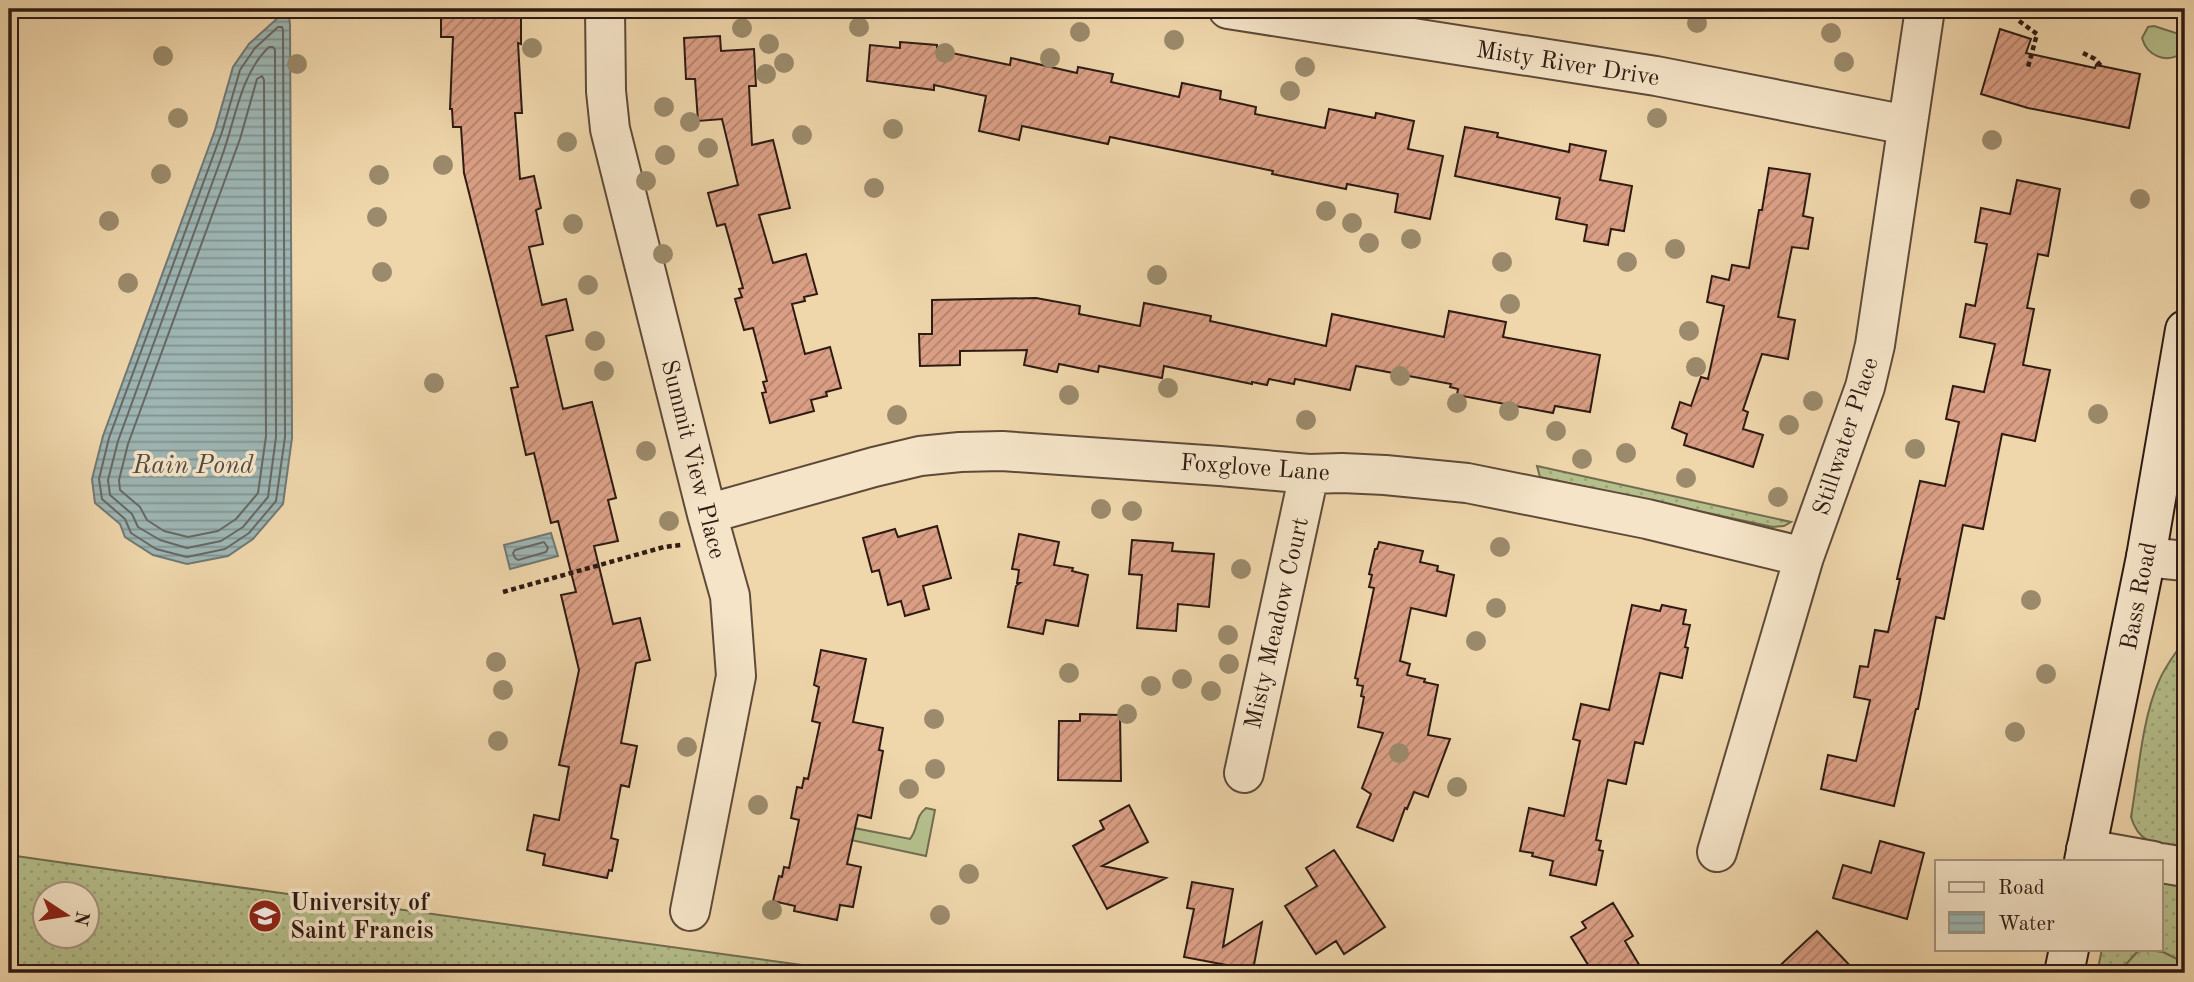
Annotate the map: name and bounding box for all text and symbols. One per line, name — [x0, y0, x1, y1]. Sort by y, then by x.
street label: Misty River Drive — [1474, 39, 1661, 91]
street label: Stillwater Place — [1810, 355, 1884, 519]
street label: Summit View Place — [656, 358, 728, 561]
street label: Foxglove Lane — [1179, 452, 1330, 486]
water label: Rain Pond — [131, 453, 254, 479]
street label: Misty Meadow Court — [1242, 515, 1314, 732]
street label: Bass Road — [2118, 540, 2162, 652]
legend — [1935, 860, 2162, 950]
text: Road — [1998, 878, 2045, 899]
north arrow — [32, 880, 102, 950]
place label: University of Saint Francis — [290, 892, 434, 944]
school or university icon: University of Saint Francis — [246, 897, 284, 935]
text: N — [69, 909, 91, 928]
text: Water — [1998, 914, 2055, 935]

